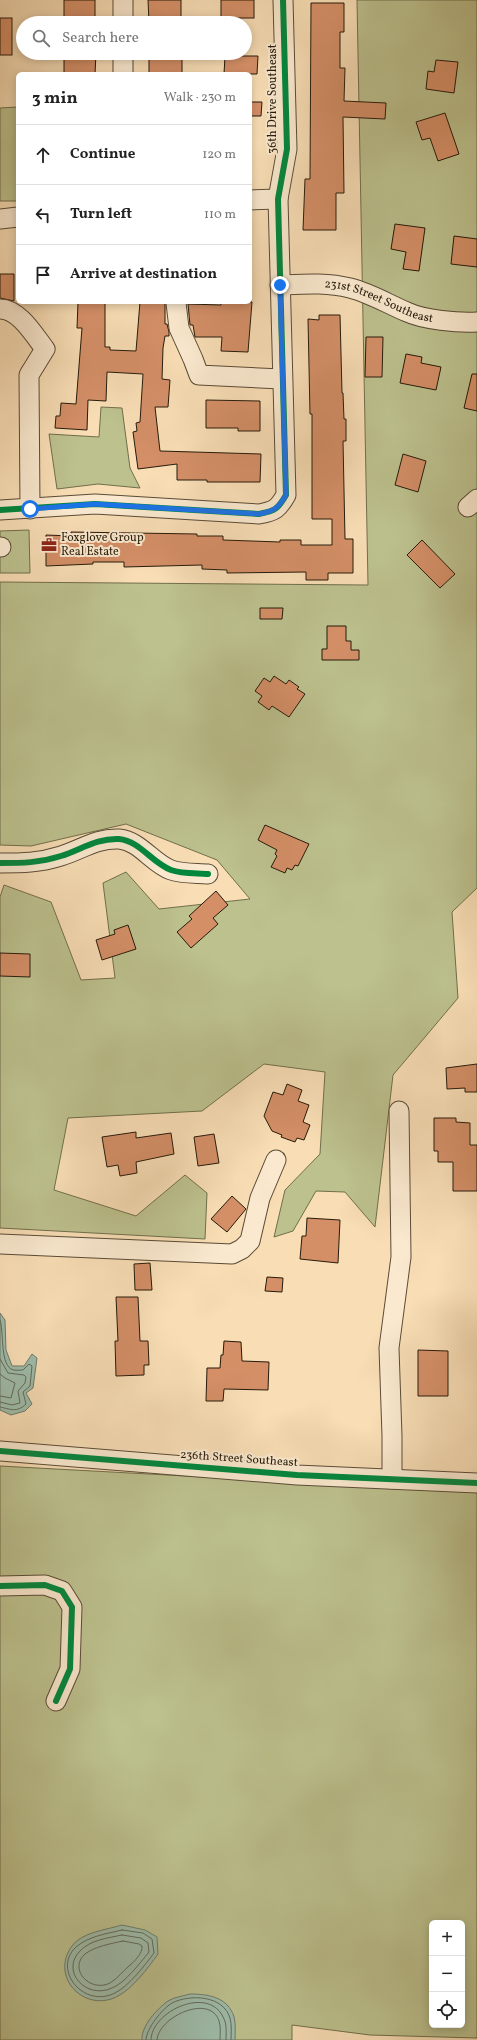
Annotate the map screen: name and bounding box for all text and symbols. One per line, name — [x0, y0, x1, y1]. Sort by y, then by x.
search box — [16, 16, 252, 60]
icon: search — [30, 27, 52, 49]
text: Search here — [62, 28, 139, 49]
street label: 36th Drive Southeast — [265, 44, 281, 154]
text: 3 min — [32, 87, 78, 110]
text: Walk · 230 m — [164, 89, 236, 107]
icon: ahead — [32, 144, 54, 166]
text: Continue — [70, 144, 135, 165]
text: 120 m — [202, 146, 236, 164]
icon: left — [32, 204, 54, 226]
text: Turn left — [70, 204, 132, 225]
text: 110 m — [204, 206, 236, 224]
icon: arrive — [32, 264, 54, 286]
text: Arrive at destination — [70, 264, 217, 285]
route end — [271, 276, 289, 294]
street label: 231st Street Southeast — [324, 276, 434, 327]
route start — [21, 500, 39, 518]
place label: Foxglove Group Real Estate — [61, 530, 144, 560]
office icon: Foxglove Group Real Estate — [40, 536, 58, 554]
street label: 236th Street Southeast — [180, 1447, 298, 1471]
map controls — [429, 1920, 465, 2028]
button: + — [429, 1920, 465, 1956]
button: − — [429, 1956, 465, 1992]
button: locate — [429, 1992, 465, 2028]

